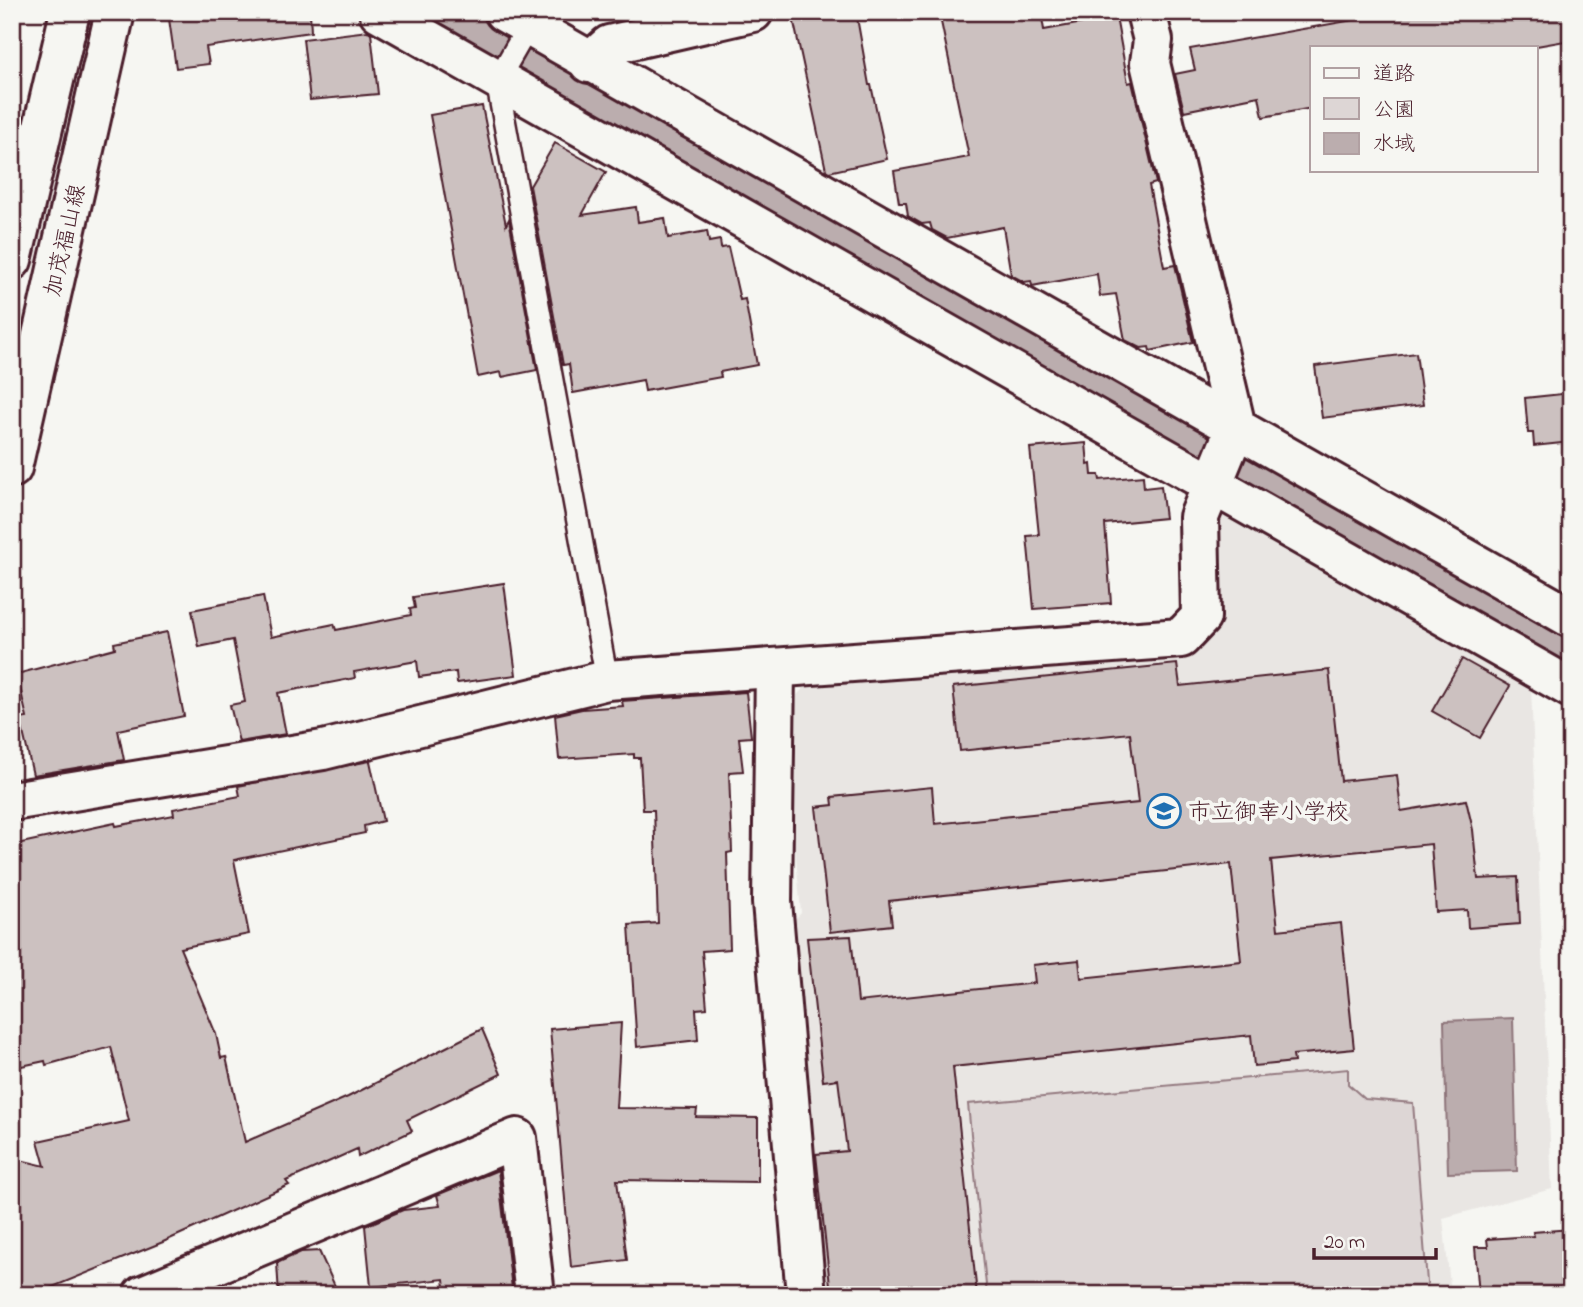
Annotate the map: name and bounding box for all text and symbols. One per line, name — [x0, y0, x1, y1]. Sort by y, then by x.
legend — [1310, 46, 1538, 172]
text: 道路 — [1373, 60, 1415, 90]
text: 公園 — [1373, 96, 1415, 126]
text: 水域 — [1373, 130, 1415, 160]
street label: 加茂福山線 — [37, 181, 95, 300]
school or university icon: 市立御幸小学校 — [1145, 792, 1183, 830]
place label: 市立御幸小学校 — [1188, 797, 1349, 830]
scale bar — [1314, 1216, 1436, 1260]
text: 20 m — [1324, 1228, 1365, 1258]

